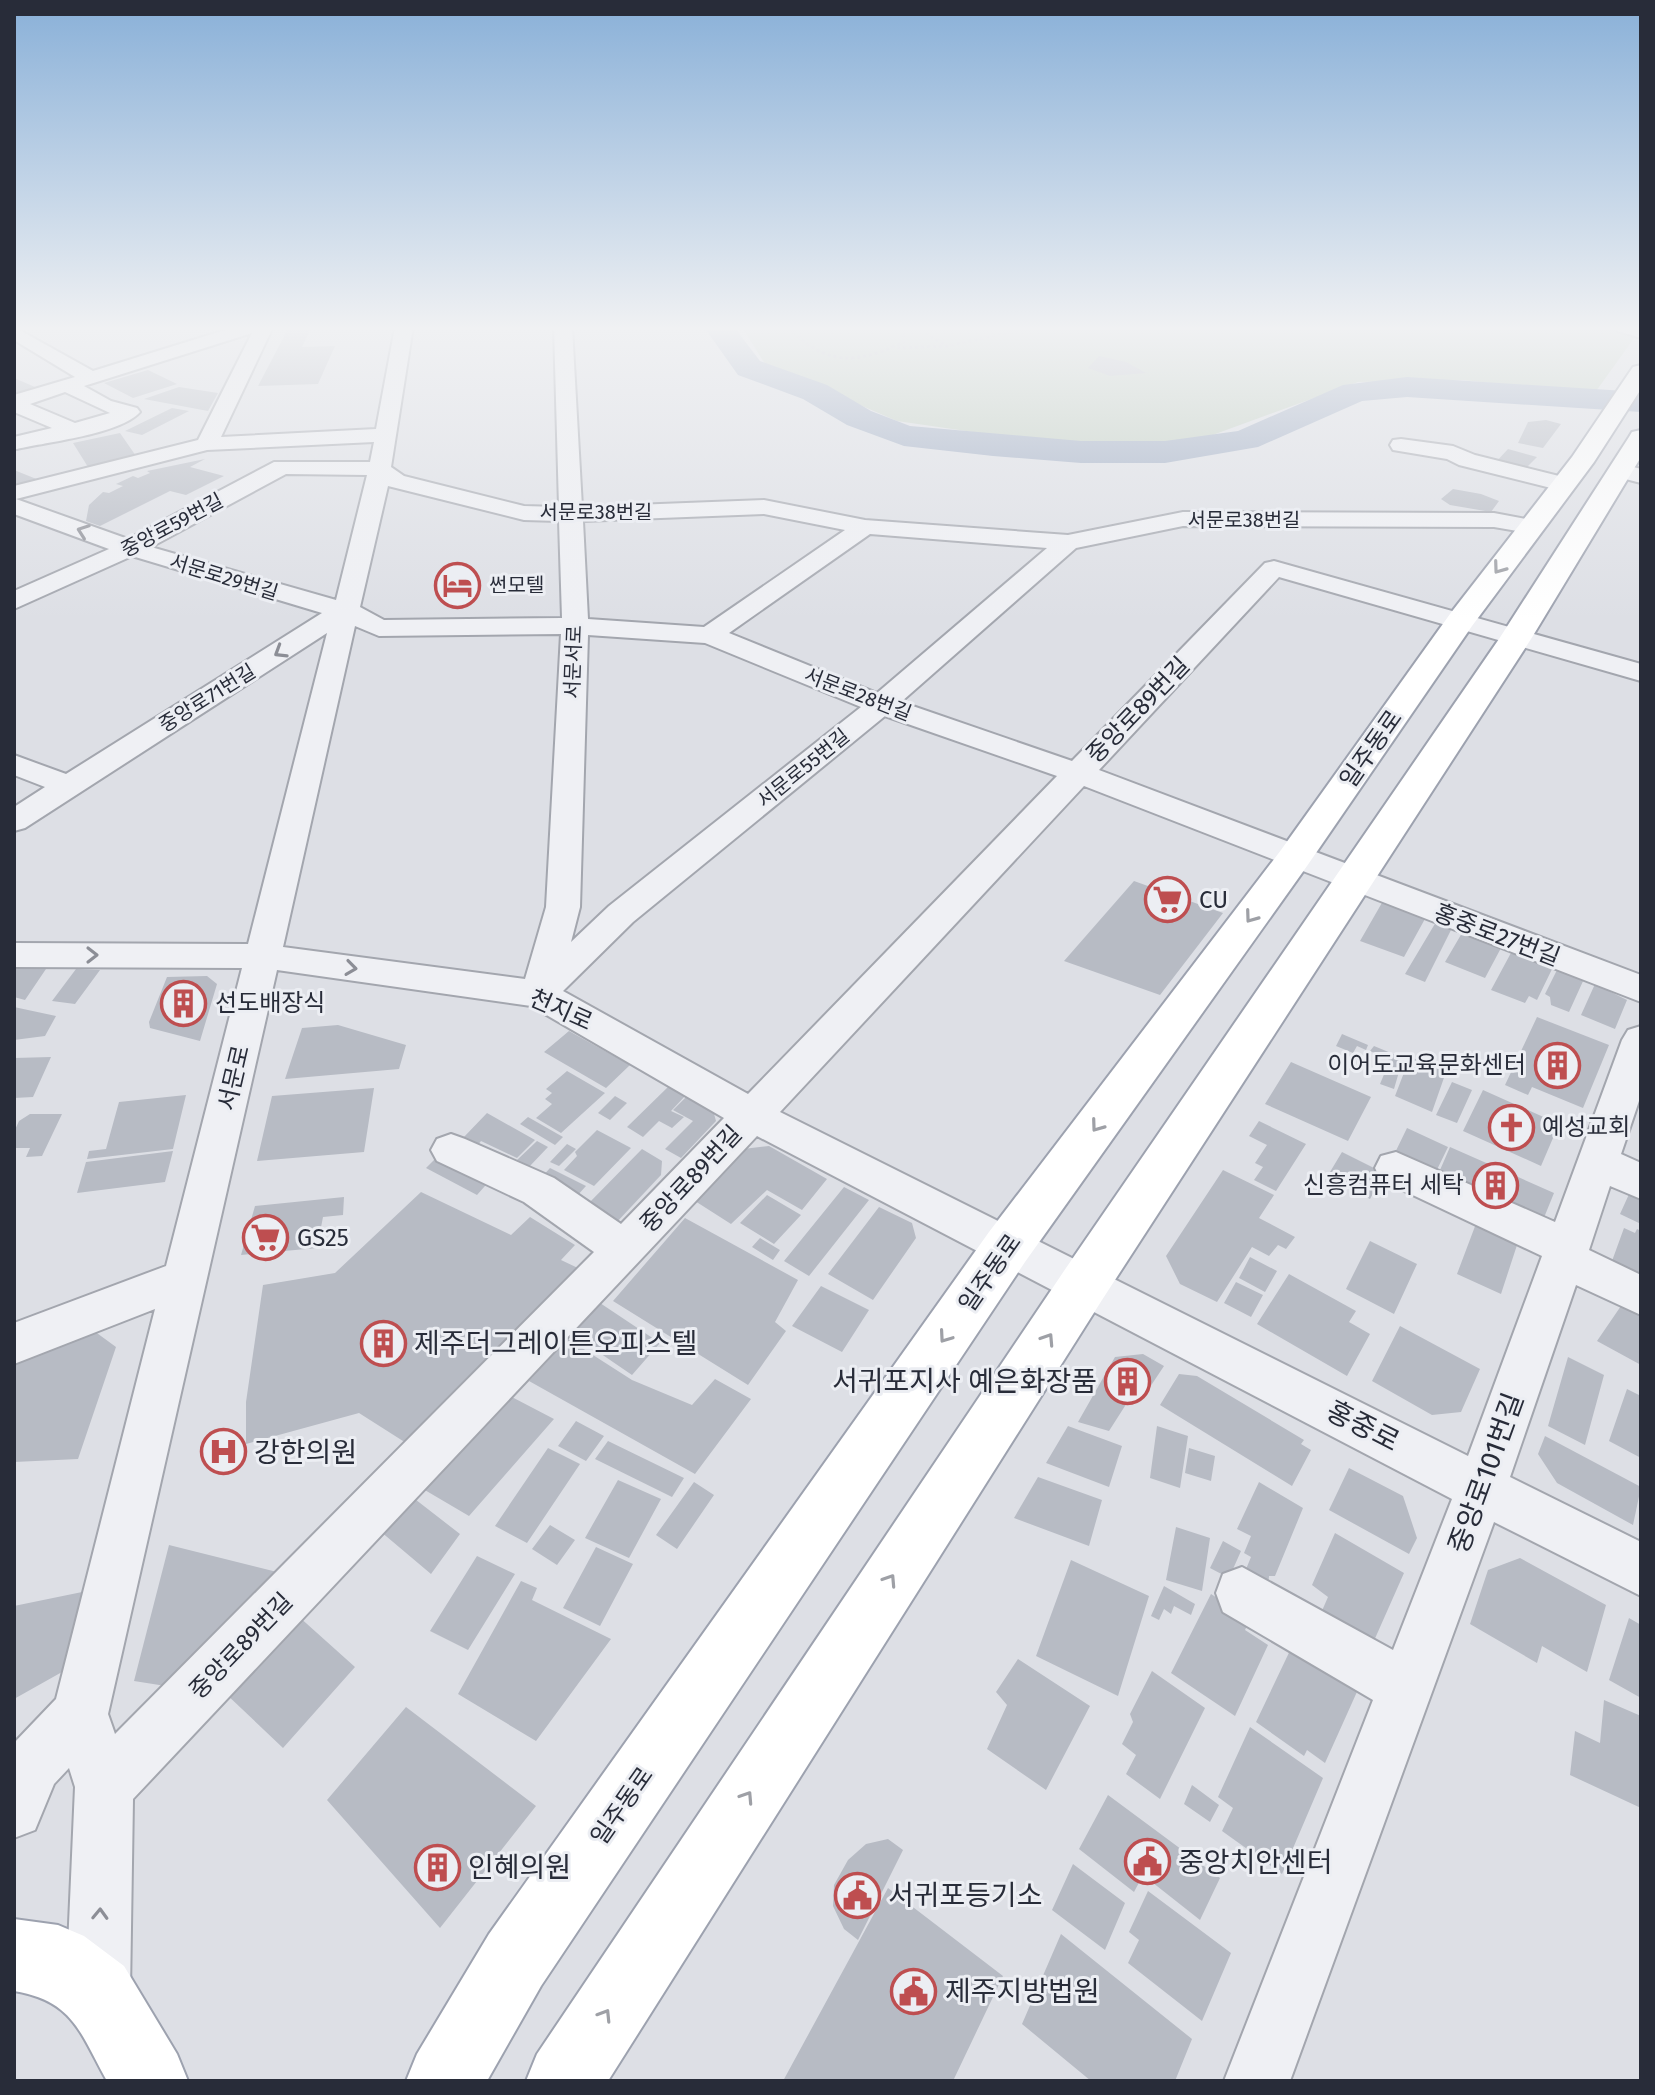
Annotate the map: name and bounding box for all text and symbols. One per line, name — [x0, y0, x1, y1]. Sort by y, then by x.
street label: 중앙로59번길 — [117, 488, 227, 562]
street label: 서문로38번길 — [540, 500, 653, 524]
street label: 서문로38번길 — [1188, 508, 1301, 532]
one-way arrow — [77, 524, 91, 541]
street label: 서문로29번길 — [167, 549, 281, 605]
one-way arrow — [1494, 559, 1509, 573]
hotel icon: 썬모텔 — [434, 561, 482, 609]
place label: 썬모텔 — [489, 573, 544, 597]
street label: 서문서로 — [560, 625, 586, 699]
one-way arrow — [274, 642, 288, 657]
street label: 중앙로89번길 — [1081, 651, 1195, 769]
street label: 중앙로71번길 — [154, 659, 260, 737]
street label: 서문로28번길 — [801, 663, 915, 725]
street label: 일주동로 — [1334, 705, 1408, 793]
street label: 서문로55번길 — [752, 723, 854, 813]
supermarket icon: CU — [1144, 876, 1192, 924]
place label: CU — [1199, 886, 1228, 914]
street label: 홍중로27번길 — [1430, 898, 1564, 972]
one-way arrow — [1246, 908, 1261, 922]
one-way arrow — [86, 946, 99, 964]
one-way arrow — [344, 959, 358, 976]
building icon: 선도배장식 — [160, 979, 208, 1027]
street label: 천지로 — [525, 984, 597, 1036]
place label: 선도배장식 — [215, 989, 325, 1017]
building icon: 이어도교육문화센터 — [1533, 1041, 1581, 1089]
street label: 서문로 — [213, 1043, 255, 1113]
place label: 이어도교육문화센터 — [1327, 1051, 1526, 1079]
church icon: 예성교회 — [1487, 1103, 1535, 1151]
place label: 예성교회 — [1542, 1113, 1630, 1141]
one-way arrow — [1092, 1117, 1106, 1132]
street label: 중앙로89번길 — [634, 1120, 748, 1238]
building icon: 신흥컴퓨터 세탁 — [1471, 1161, 1519, 1209]
place label: 신흥컴퓨터 세탁 — [1303, 1171, 1464, 1199]
supermarket icon: GS25 — [242, 1214, 290, 1262]
place label: GS25 — [297, 1224, 349, 1252]
street label: 일주동로 — [953, 1229, 1027, 1317]
building icon: 제주더그레이튼오피스텔 — [359, 1319, 407, 1367]
place label: 제주더그레이튼오피스텔 — [414, 1327, 697, 1360]
one-way arrow — [940, 1329, 955, 1343]
one-way arrow — [1038, 1333, 1053, 1348]
building icon: 서귀포지사 예은화장품 — [1104, 1357, 1152, 1405]
place label: 서귀포지사 예은화장품 — [832, 1365, 1097, 1398]
street label: 중앙로101번길 — [1442, 1388, 1530, 1558]
street label: 홍중로 — [1321, 1394, 1405, 1458]
hospital icon: 강한의원 — [199, 1428, 247, 1476]
place label: 강한의원 — [254, 1436, 357, 1469]
one-way arrow — [880, 1574, 895, 1589]
street label: 중앙로89번길 — [184, 1587, 298, 1705]
street label: 일주동로 — [585, 1762, 659, 1850]
one-way arrow — [738, 1792, 753, 1806]
public building icon: 중앙치안센터 — [1123, 1838, 1171, 1886]
building icon: 인혜의원 — [413, 1843, 461, 1891]
place label: 중앙치안센터 — [1178, 1846, 1333, 1879]
place label: 인혜의원 — [468, 1851, 571, 1884]
public building icon: 서귀포등기소 — [833, 1871, 881, 1919]
place label: 서귀포등기소 — [888, 1879, 1043, 1912]
one-way arrow — [92, 1907, 109, 1920]
public building icon: 제주지방법원 — [890, 1967, 938, 2015]
place label: 제주지방법원 — [945, 1975, 1100, 2008]
one-way arrow — [595, 2009, 610, 2024]

